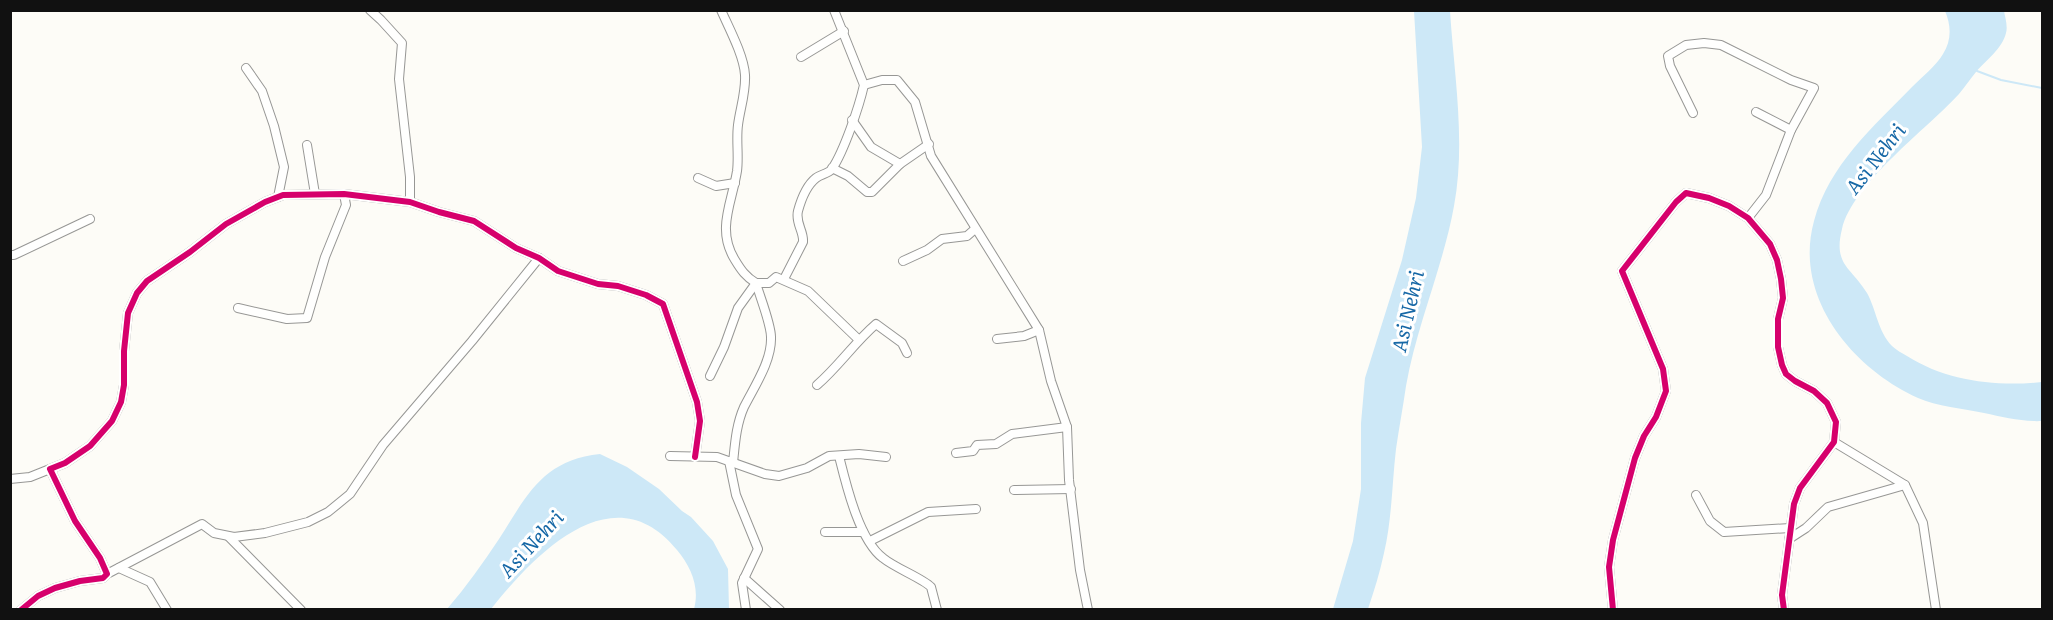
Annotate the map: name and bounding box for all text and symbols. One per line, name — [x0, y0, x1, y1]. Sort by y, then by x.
water label: Asi Nehri — [1837, 116, 1911, 200]
water label: Asi Nehri — [1382, 267, 1430, 355]
water label: Asi Nehri — [491, 502, 569, 584]

